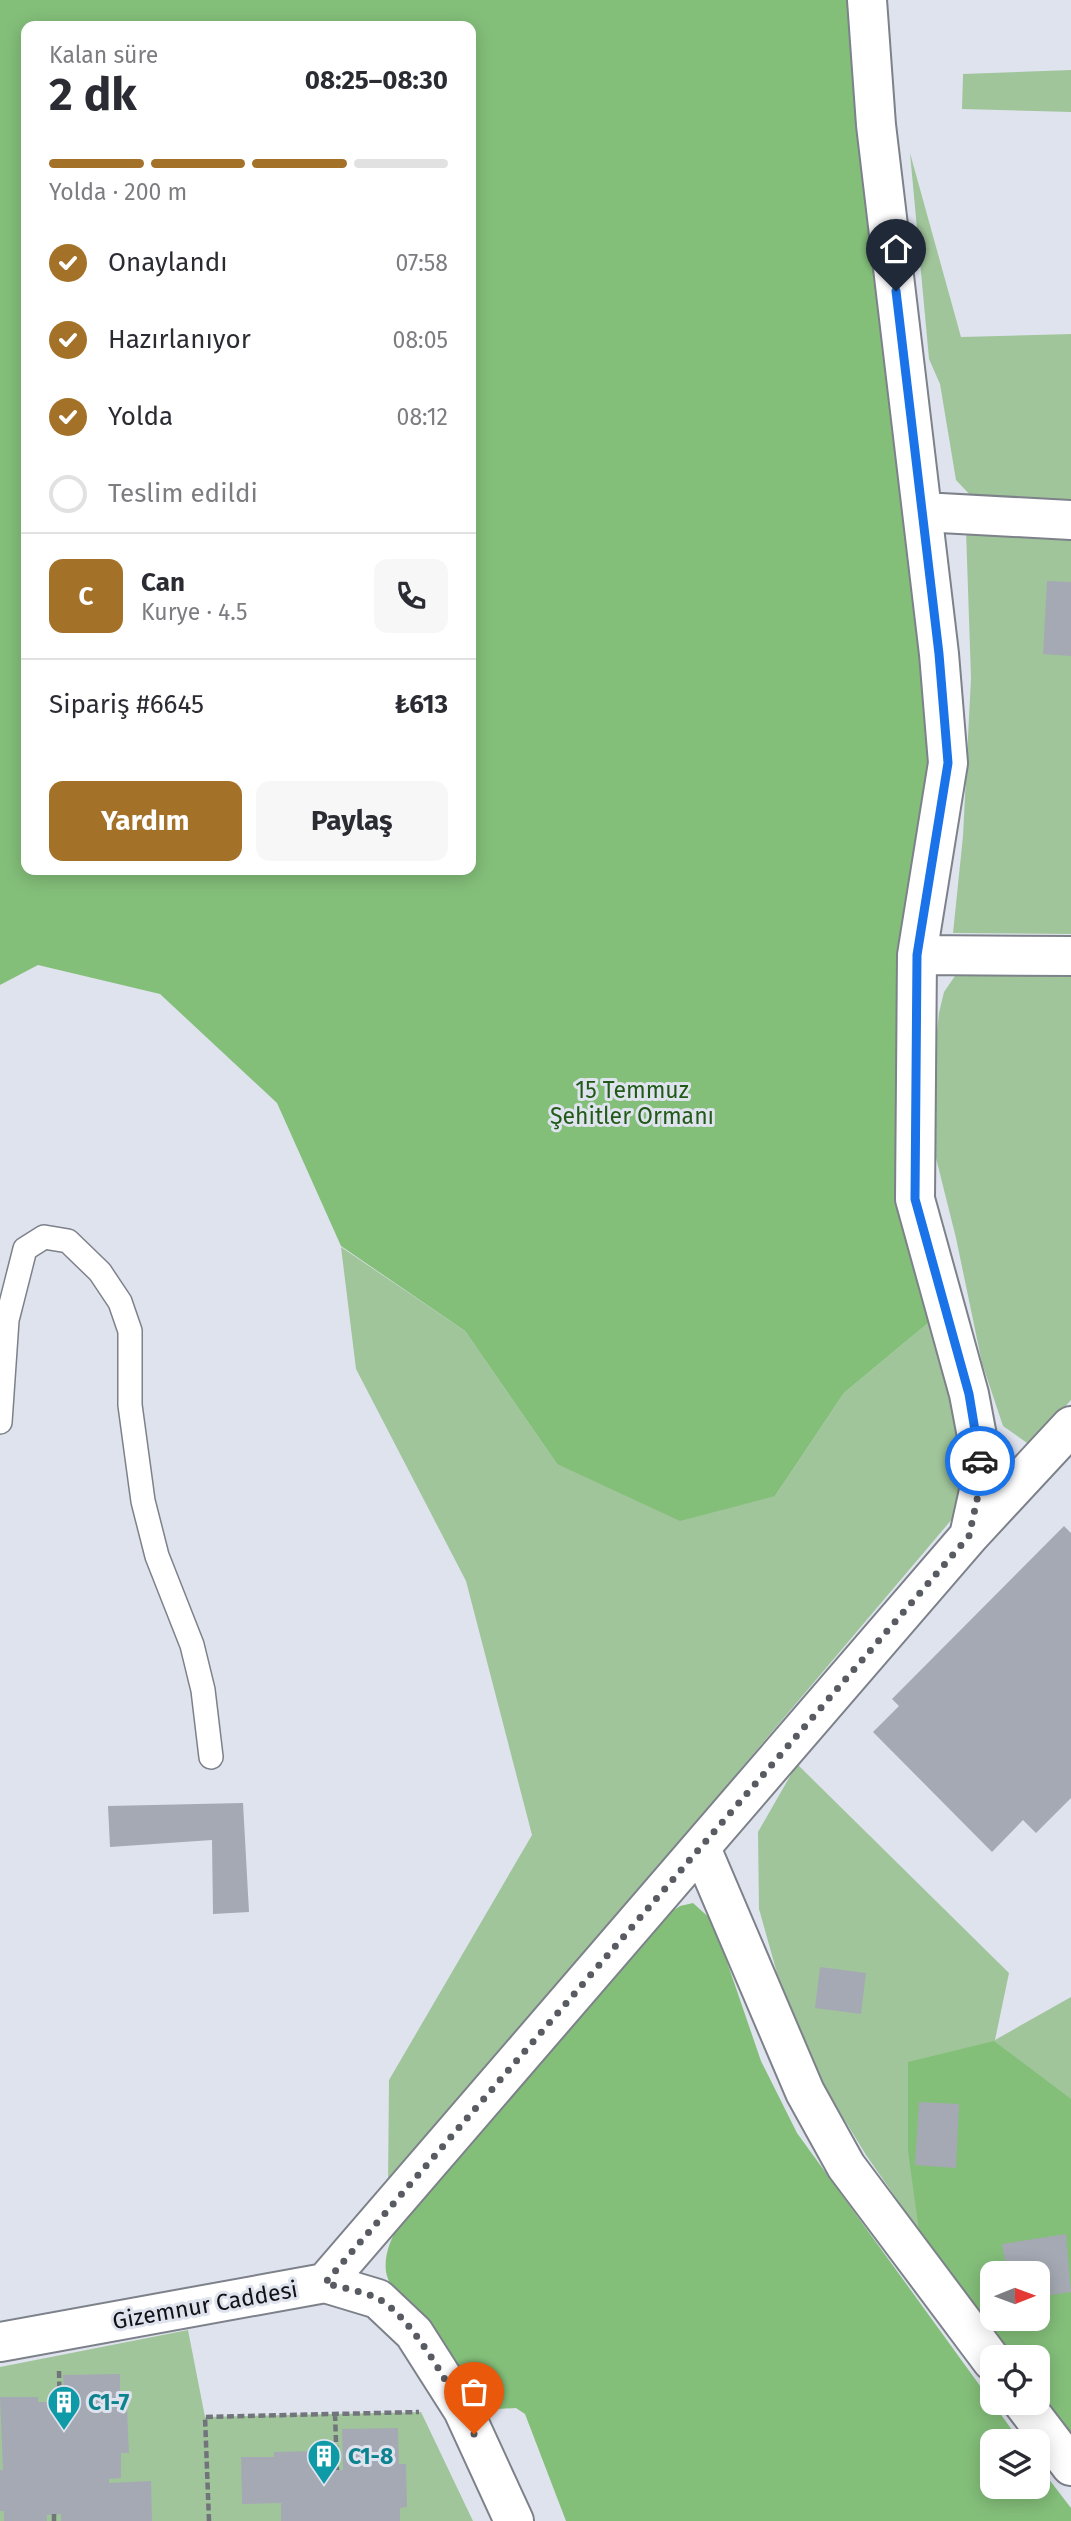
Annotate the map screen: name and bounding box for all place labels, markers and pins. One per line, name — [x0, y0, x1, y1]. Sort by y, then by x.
pin — [866, 219, 926, 291]
pin — [444, 2362, 504, 2434]
building icon: C1-7 — [45, 2383, 83, 2432]
place label: C1-7 — [88, 2388, 130, 2416]
building icon: C1-8 — [305, 2437, 343, 2486]
place label: C1-8 — [348, 2442, 393, 2470]

